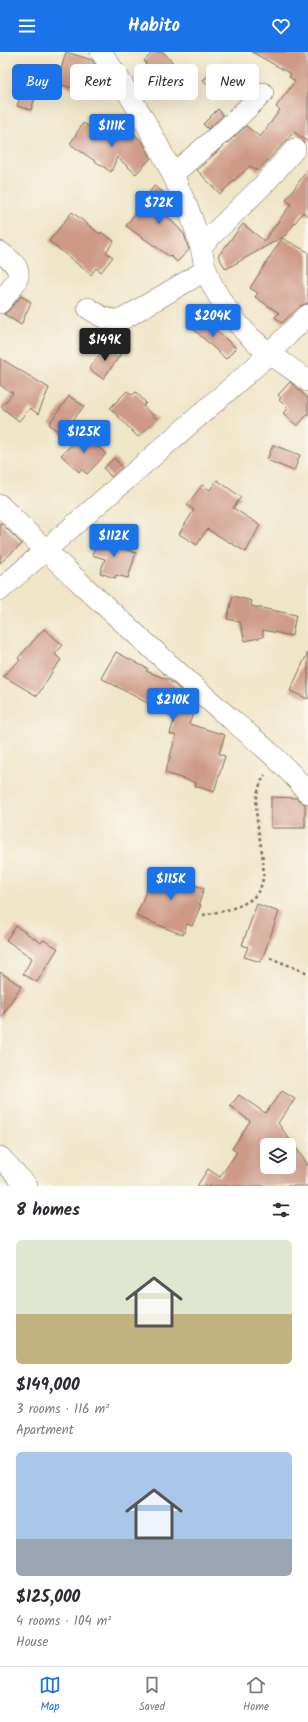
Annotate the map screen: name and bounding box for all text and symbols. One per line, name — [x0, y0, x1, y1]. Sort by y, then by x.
text: Habito — [128, 12, 180, 41]
icon: menu — [16, 15, 38, 37]
icon: heart — [270, 15, 292, 37]
chip: Buy — [12, 64, 62, 100]
chip: Rent — [70, 64, 126, 100]
chip: Filters — [134, 64, 198, 100]
chip: New — [206, 64, 259, 100]
pin: $111K — [84, 114, 140, 148]
text: $111K — [98, 116, 126, 137]
pin: $72K — [135, 191, 183, 225]
text: $72K — [144, 193, 174, 214]
pin: $204K — [185, 304, 241, 338]
text: $204K — [195, 306, 231, 327]
pin: $149K — [77, 328, 133, 362]
text: $149K — [88, 330, 122, 351]
pin: $125K — [56, 420, 112, 454]
text: $125K — [67, 422, 101, 443]
pin: $112K — [86, 524, 142, 558]
text: $112K — [99, 526, 129, 547]
pin: $210K — [145, 688, 201, 722]
text: $210K — [156, 690, 190, 711]
pin: $115K — [143, 867, 199, 901]
text: $115K — [156, 869, 186, 890]
map controls — [260, 1138, 296, 1174]
button: layers — [260, 1138, 296, 1174]
text: 8 homes — [16, 1197, 80, 1224]
icon: filters — [270, 1199, 292, 1221]
icon: home — [118, 1266, 190, 1338]
text: $149,000 — [16, 1372, 80, 1399]
text: 3 rooms · 116 m² — [16, 1399, 109, 1420]
text: Apartment — [16, 1420, 74, 1441]
icon: home — [118, 1478, 190, 1550]
text: $125,000 — [16, 1584, 80, 1611]
text: 4 rooms · 104 m² — [16, 1611, 111, 1632]
text: House — [16, 1632, 48, 1653]
tab: Map — [39, 1674, 61, 1716]
tab: Saved — [139, 1674, 165, 1716]
tab: Home — [243, 1674, 269, 1716]

